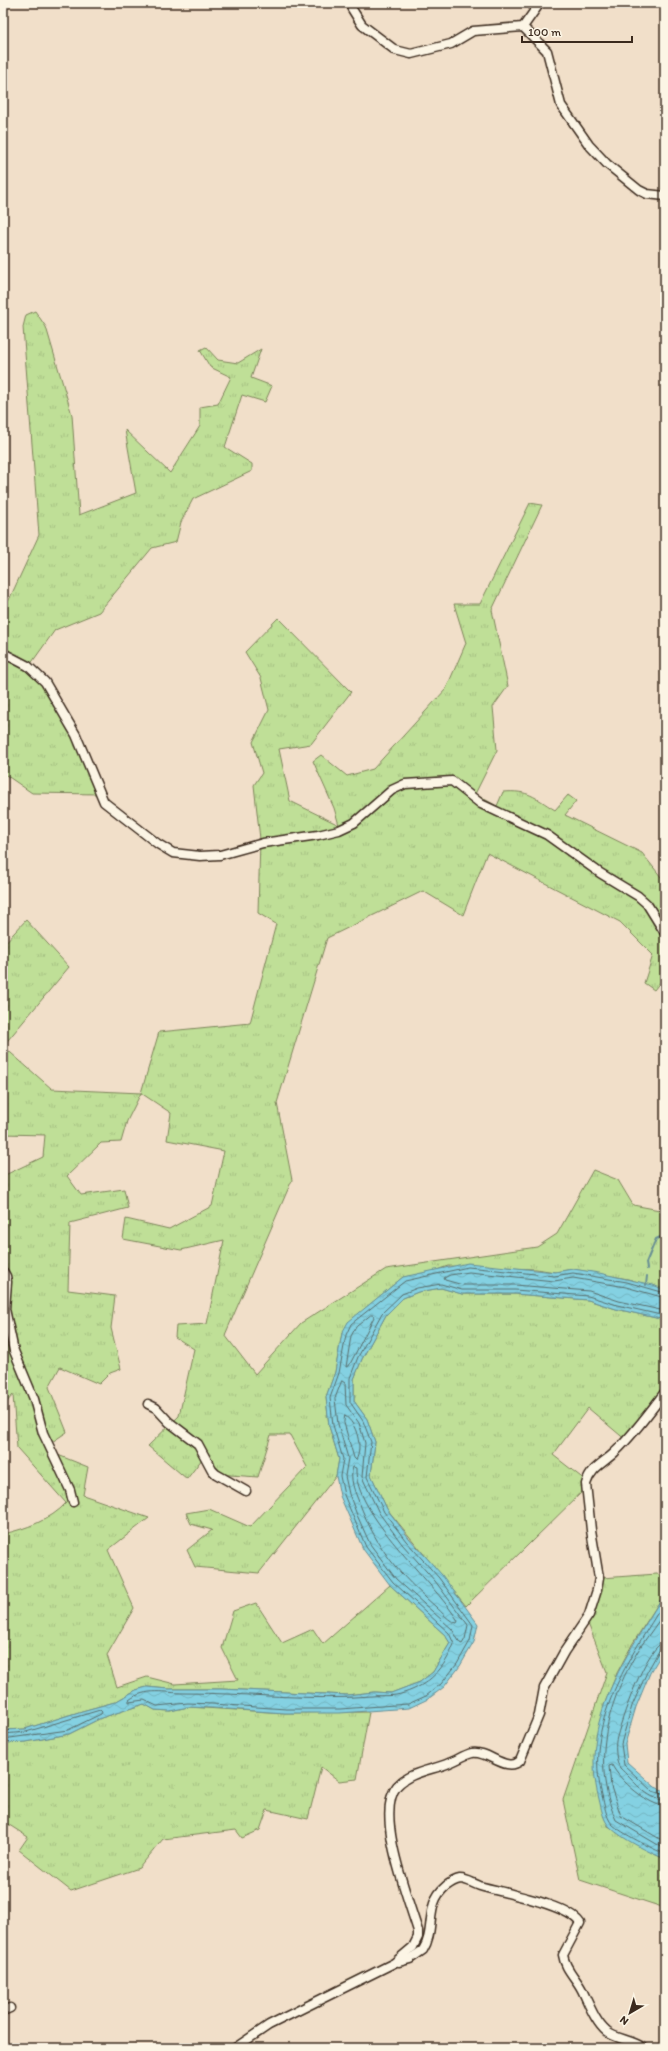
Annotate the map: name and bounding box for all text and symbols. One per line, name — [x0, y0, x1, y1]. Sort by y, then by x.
scale bar — [522, 18, 632, 44]
text: 100 m — [528, 25, 561, 39]
north arrow — [610, 1993, 650, 2033]
text: N — [617, 2013, 631, 2028]

